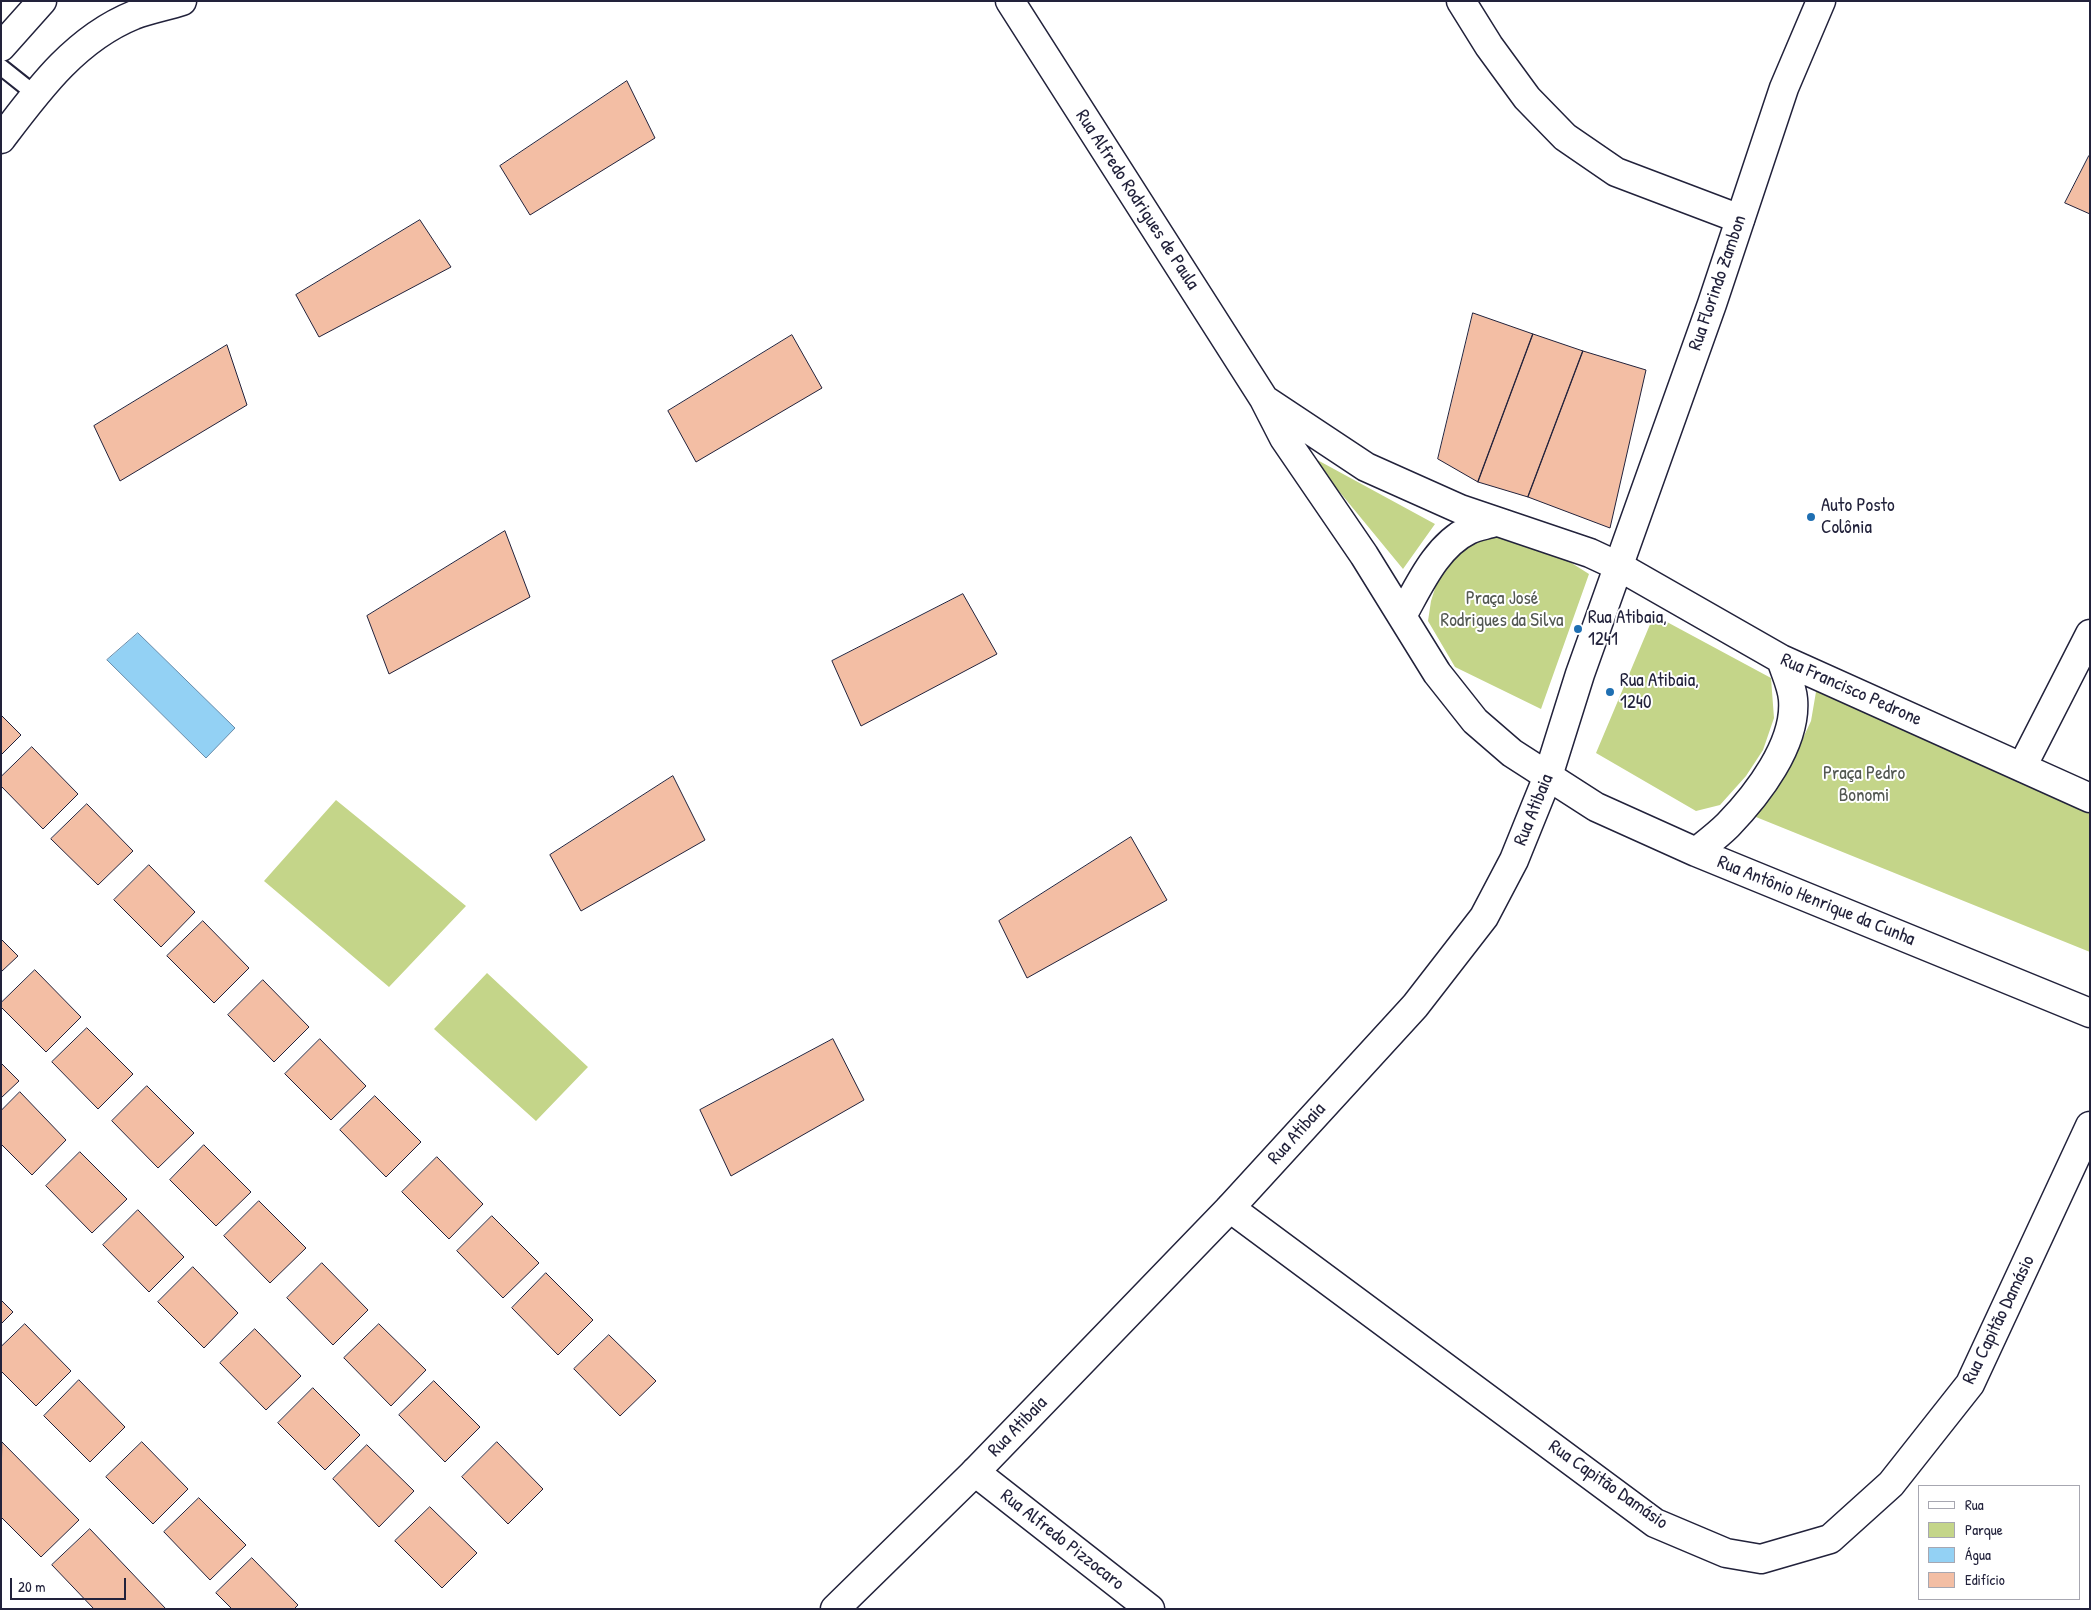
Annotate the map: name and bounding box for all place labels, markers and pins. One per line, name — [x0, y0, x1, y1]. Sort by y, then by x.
place label: Auto Posto Colônia — [1821, 495, 1895, 539]
marker: Auto Posto Colônia — [1805, 511, 1817, 523]
place label: Rua Atibaia, 1241 — [1588, 607, 1667, 651]
marker: Rua Atibaia, 1241 — [1572, 623, 1584, 635]
place label: Rua Atibaia, 1240 — [1620, 670, 1699, 714]
marker: Rua Atibaia, 1240 — [1604, 686, 1616, 698]

